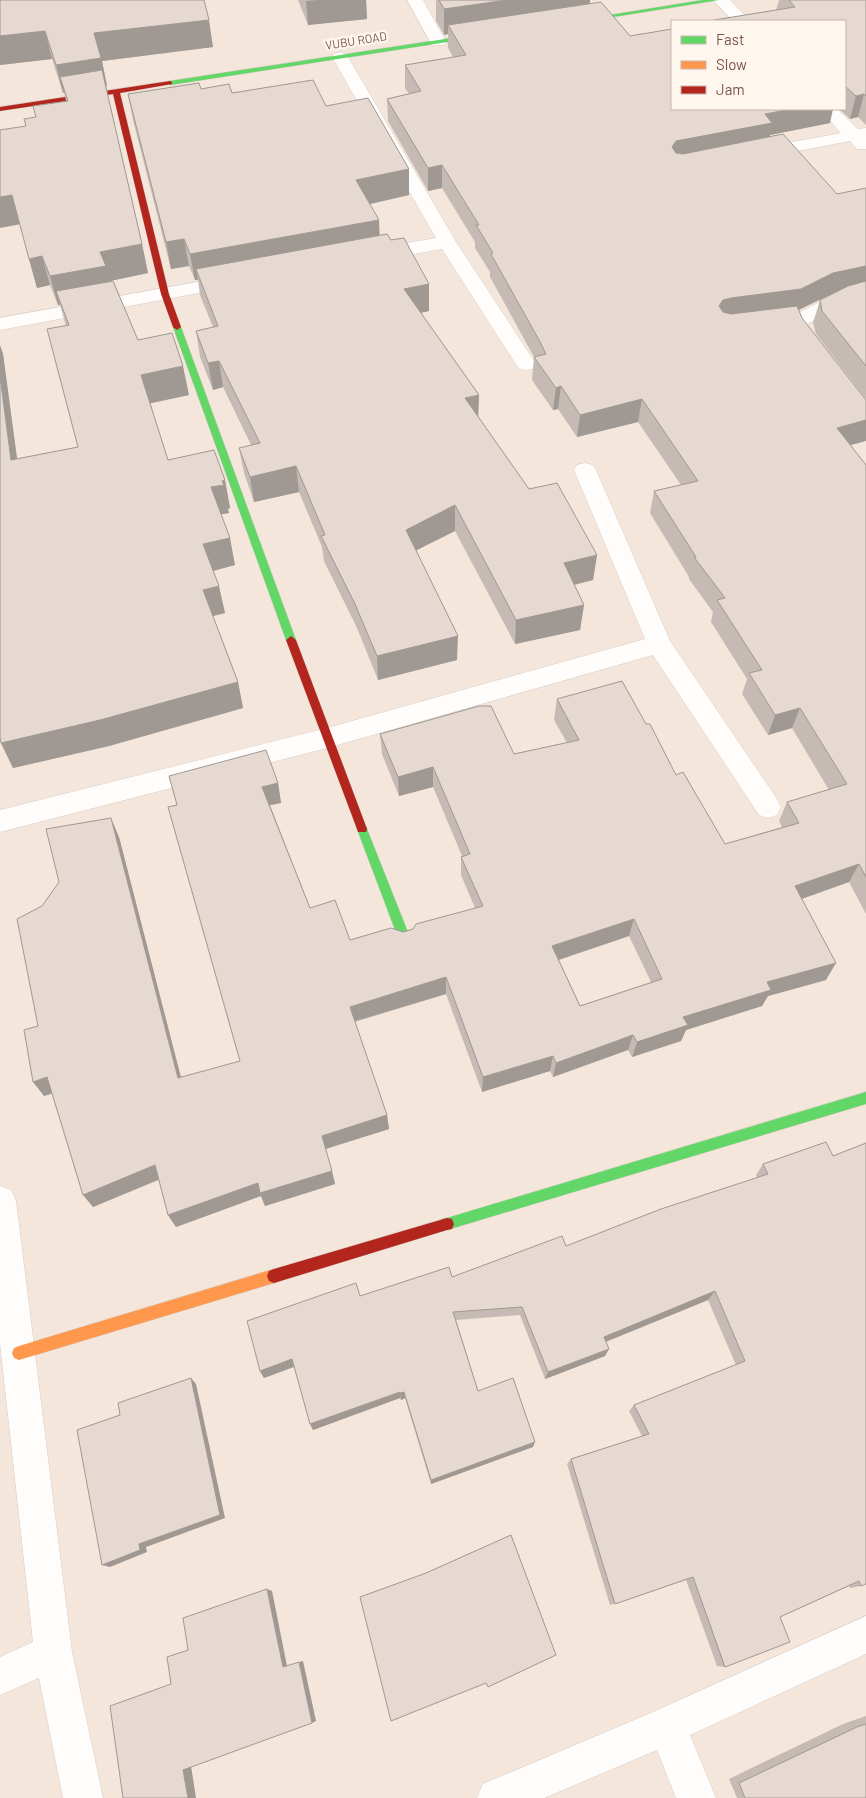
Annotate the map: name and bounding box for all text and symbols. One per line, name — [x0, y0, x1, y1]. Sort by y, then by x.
legend — [671, 20, 846, 110]
street label: VUBU ROAD — [324, 28, 388, 52]
text: Fast — [716, 30, 744, 48]
text: Slow — [716, 55, 747, 73]
text: Jam — [716, 80, 745, 98]

